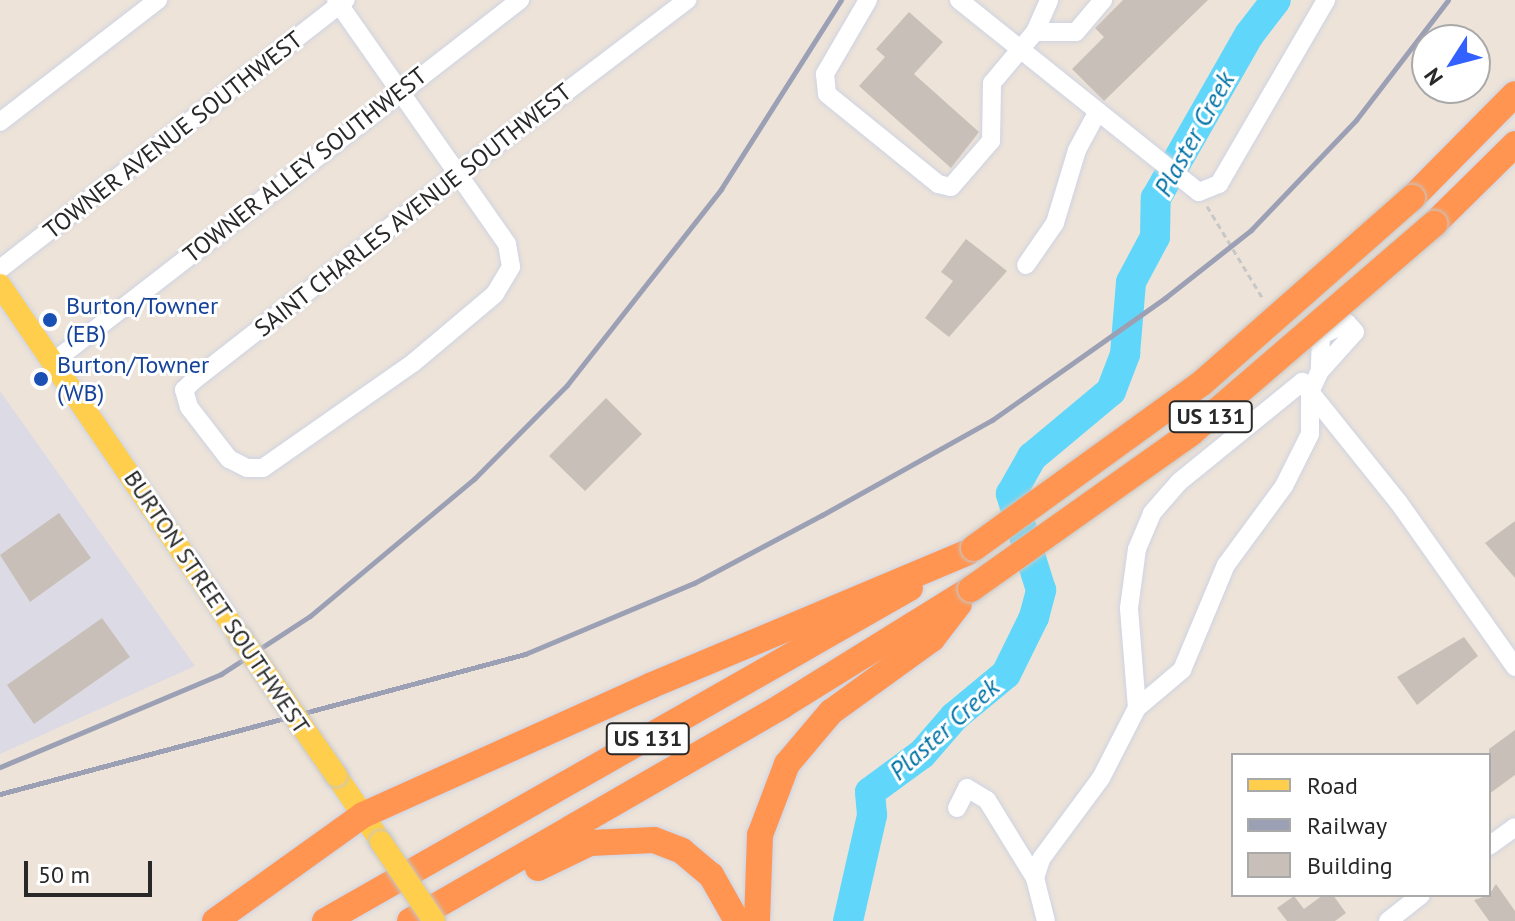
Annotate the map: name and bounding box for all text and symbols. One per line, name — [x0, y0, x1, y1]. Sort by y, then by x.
north arrow — [1411, 24, 1491, 104]
street label: TOWNER AVENUE SOUTHWEST — [38, 25, 308, 245]
street label: TOWNER ALLEY SOUTHWEST — [177, 61, 433, 269]
text: N — [1418, 63, 1449, 91]
water label: Plaster Creek — [1147, 66, 1241, 202]
street label: SAINT CHARLES AVENUE SOUTHWEST — [248, 77, 578, 343]
place label: Burton/Towner (EB) — [66, 292, 218, 348]
marker: Burton/Towner (EB) — [41, 311, 59, 329]
place label: Burton/Towner (WB) — [57, 351, 209, 407]
marker: Burton/Towner (WB) — [32, 370, 50, 388]
road number: US 131 — [1167, 399, 1255, 435]
street label: BURTON STREET SOUTHWEST — [118, 464, 316, 740]
water label: Plaster Creek — [883, 672, 1005, 786]
road number: US 131 — [604, 721, 692, 757]
legend — [1231, 753, 1491, 897]
text: Road — [1307, 770, 1358, 801]
text: Railway — [1307, 810, 1387, 841]
scale bar — [28, 845, 156, 895]
text: Building — [1307, 850, 1393, 881]
text: 50 m — [38, 859, 90, 890]

